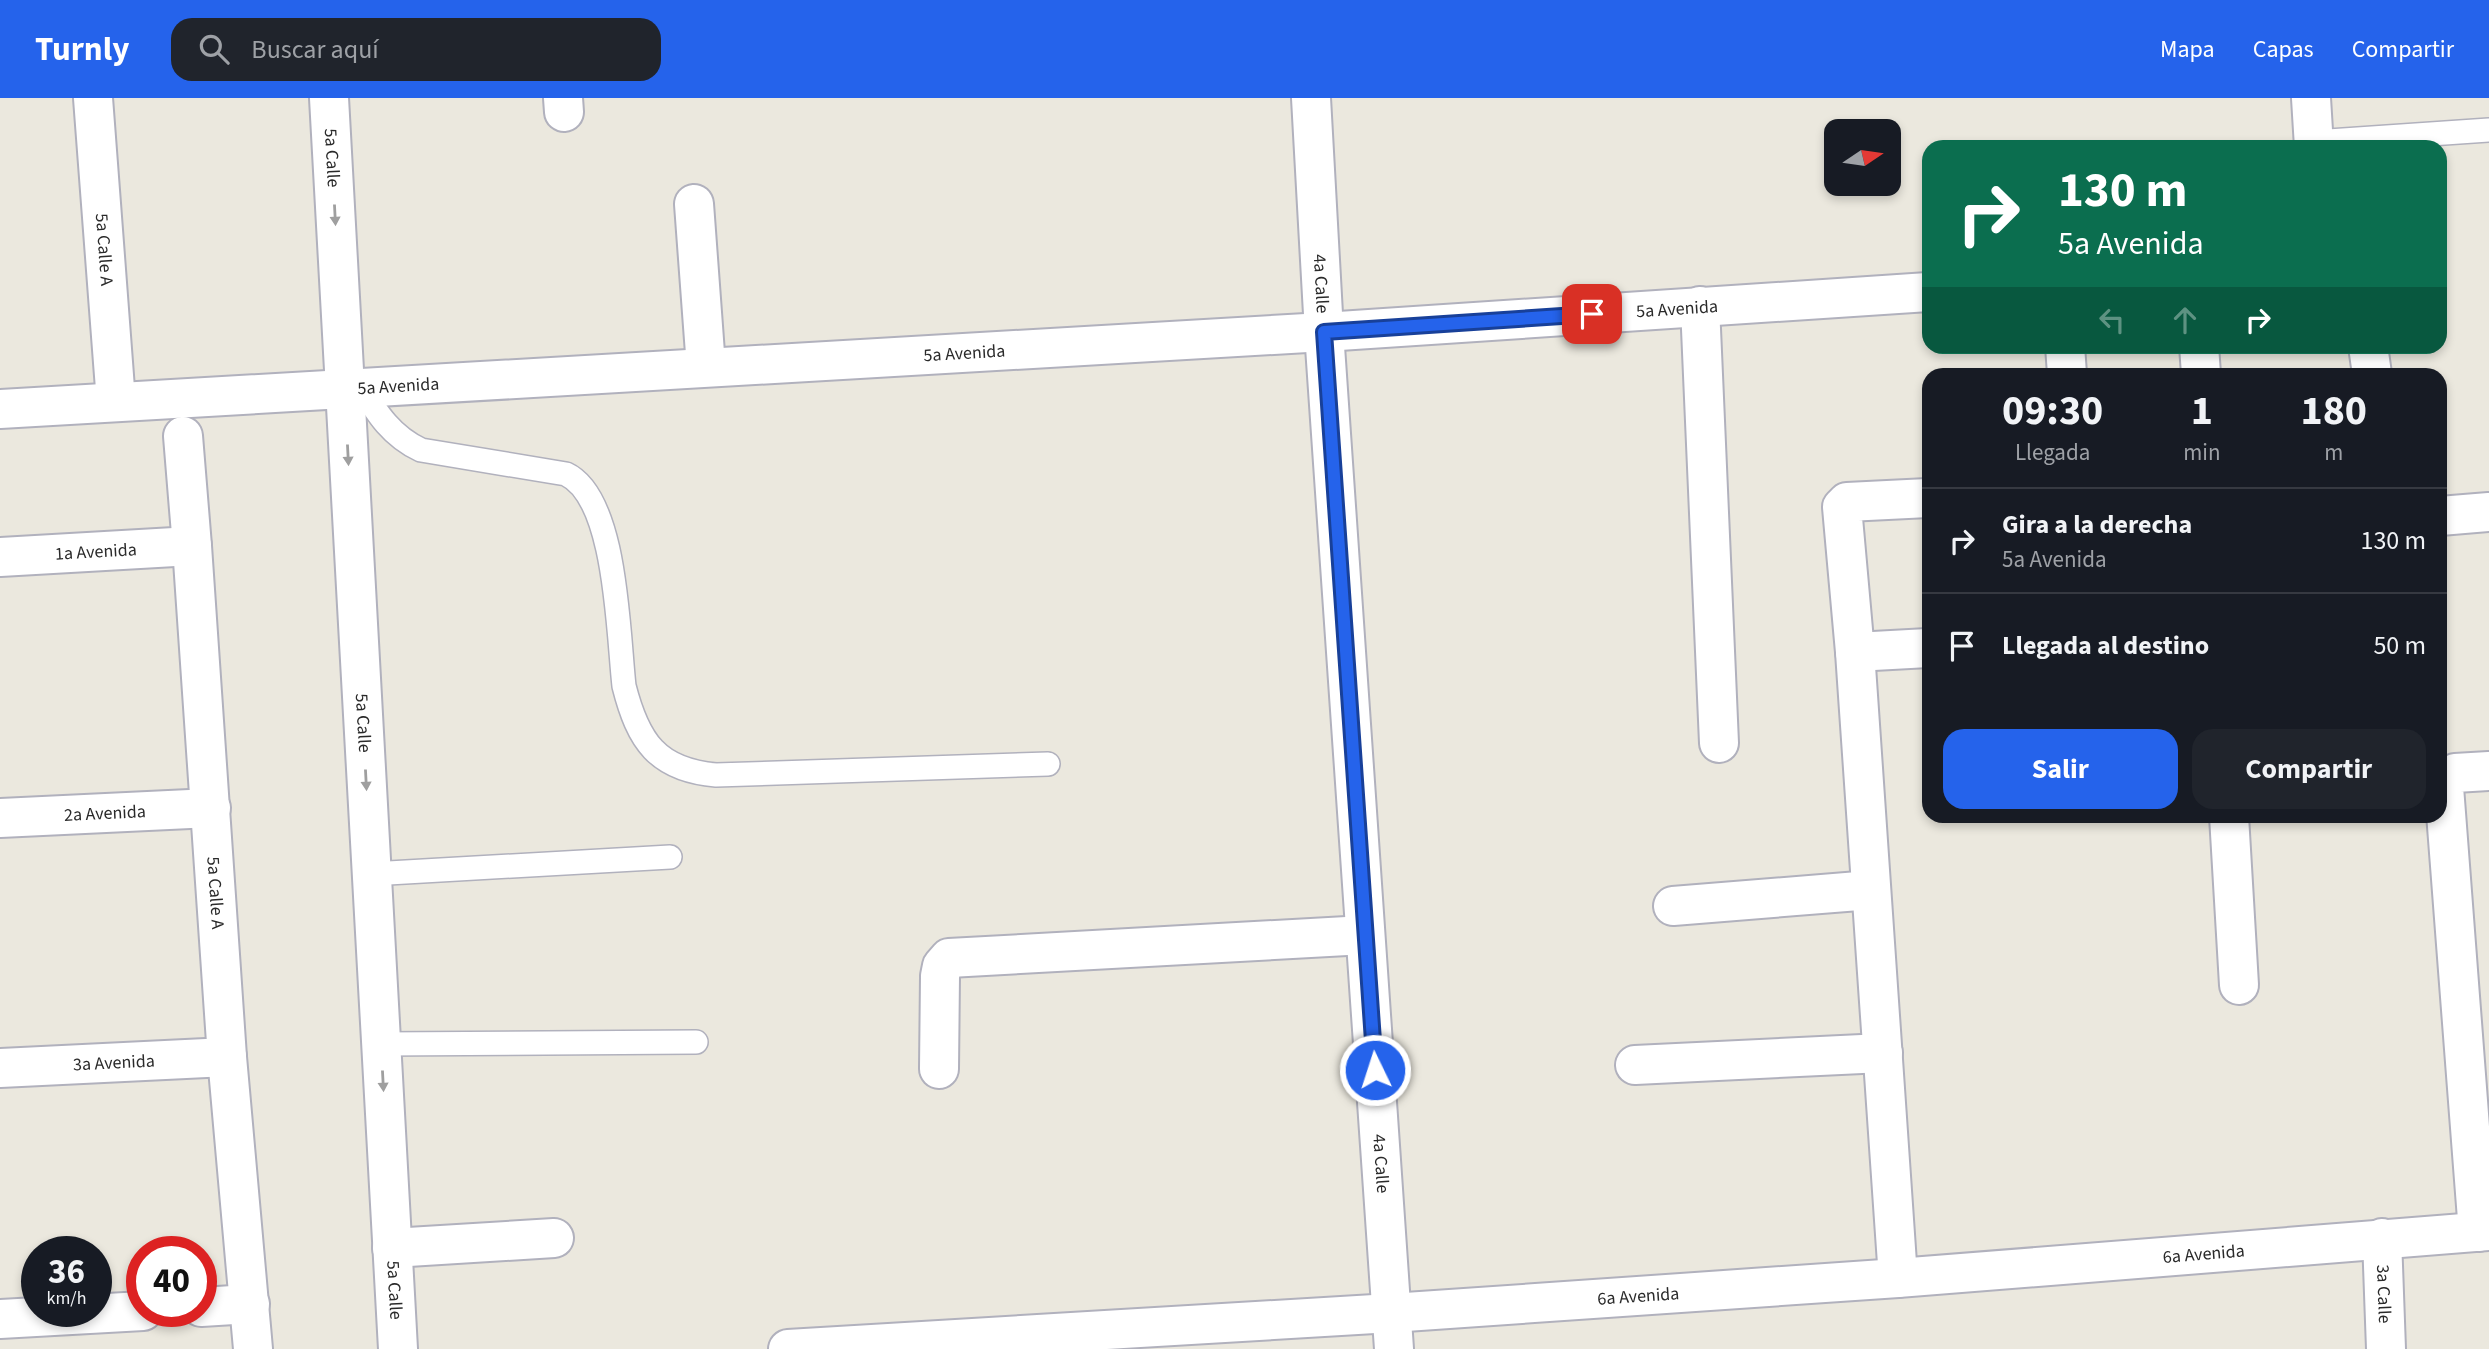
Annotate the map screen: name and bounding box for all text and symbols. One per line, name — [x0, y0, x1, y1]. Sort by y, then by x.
search box — [171, 18, 661, 81]
text: Turnly — [35, 26, 129, 73]
icon: search — [195, 30, 233, 68]
text: Buscar aquí — [251, 31, 379, 68]
text: Mapa — [2160, 32, 2215, 67]
text: Capas — [2253, 32, 2314, 67]
text: Compartir — [2352, 32, 2454, 67]
north arrow — [1824, 119, 1900, 196]
map controls — [1824, 119, 1901, 196]
street label: 5a Calle — [318, 128, 346, 188]
text: 130 m — [2058, 156, 2187, 226]
icon: right — [1943, 168, 2034, 259]
one-way arrow — [330, 204, 341, 226]
street label: 5a Calle A — [89, 213, 119, 287]
text: 5a Avenida — [2058, 221, 2204, 267]
street label: 4a Calle — [1307, 254, 1335, 314]
pin — [1562, 284, 1622, 344]
street label: 5a Avenida — [1635, 294, 1719, 324]
icon: arrive — [1573, 295, 1611, 333]
icon: left — [2093, 301, 2131, 339]
icon: ahead — [2166, 301, 2204, 339]
icon: right — [2239, 301, 2277, 339]
street label: 5a Avenida — [923, 339, 1006, 368]
street label: 5a Avenida — [357, 371, 440, 401]
text: 09:30 — [2002, 381, 2103, 441]
text: 1 — [2191, 381, 2213, 441]
text: 180 — [2300, 381, 2367, 441]
text: Llegada — [2015, 436, 2090, 469]
text: min — [2183, 436, 2221, 469]
text: m — [2324, 436, 2343, 469]
one-way arrow — [343, 445, 354, 467]
text: Gira a la derecha — [2002, 506, 2192, 543]
icon: right — [1943, 522, 1981, 560]
text: 130 m — [2360, 522, 2426, 559]
street label: 1a Avenida — [54, 537, 137, 567]
text: 5a Avenida — [2002, 543, 2107, 576]
icon: arrive — [1943, 627, 1981, 665]
text: Llegada al destino — [2002, 627, 2209, 664]
text: 50 m — [2373, 627, 2426, 664]
street label: 5a Calle — [349, 693, 377, 753]
button: Salir — [1943, 729, 2178, 809]
button: Compartir — [2192, 729, 2426, 809]
one-way arrow — [361, 770, 372, 792]
street label: 2a Avenida — [63, 799, 146, 828]
street label: 5a Calle A — [200, 856, 230, 930]
position arrow — [1338, 1033, 1412, 1107]
street label: 3a Avenida — [72, 1049, 155, 1077]
one-way arrow — [378, 1070, 389, 1092]
street label: 4a Calle — [1366, 1133, 1395, 1194]
speed limit sign: 40 — [126, 1236, 217, 1327]
street label: 6a Avenida — [2162, 1238, 2246, 1270]
text: 36 — [48, 1247, 85, 1297]
street label: 5a Calle — [380, 1260, 408, 1320]
street label: 3a Calle — [2370, 1264, 2397, 1324]
street label: 6a Avenida — [1597, 1281, 1680, 1312]
text: km/h — [47, 1286, 86, 1311]

